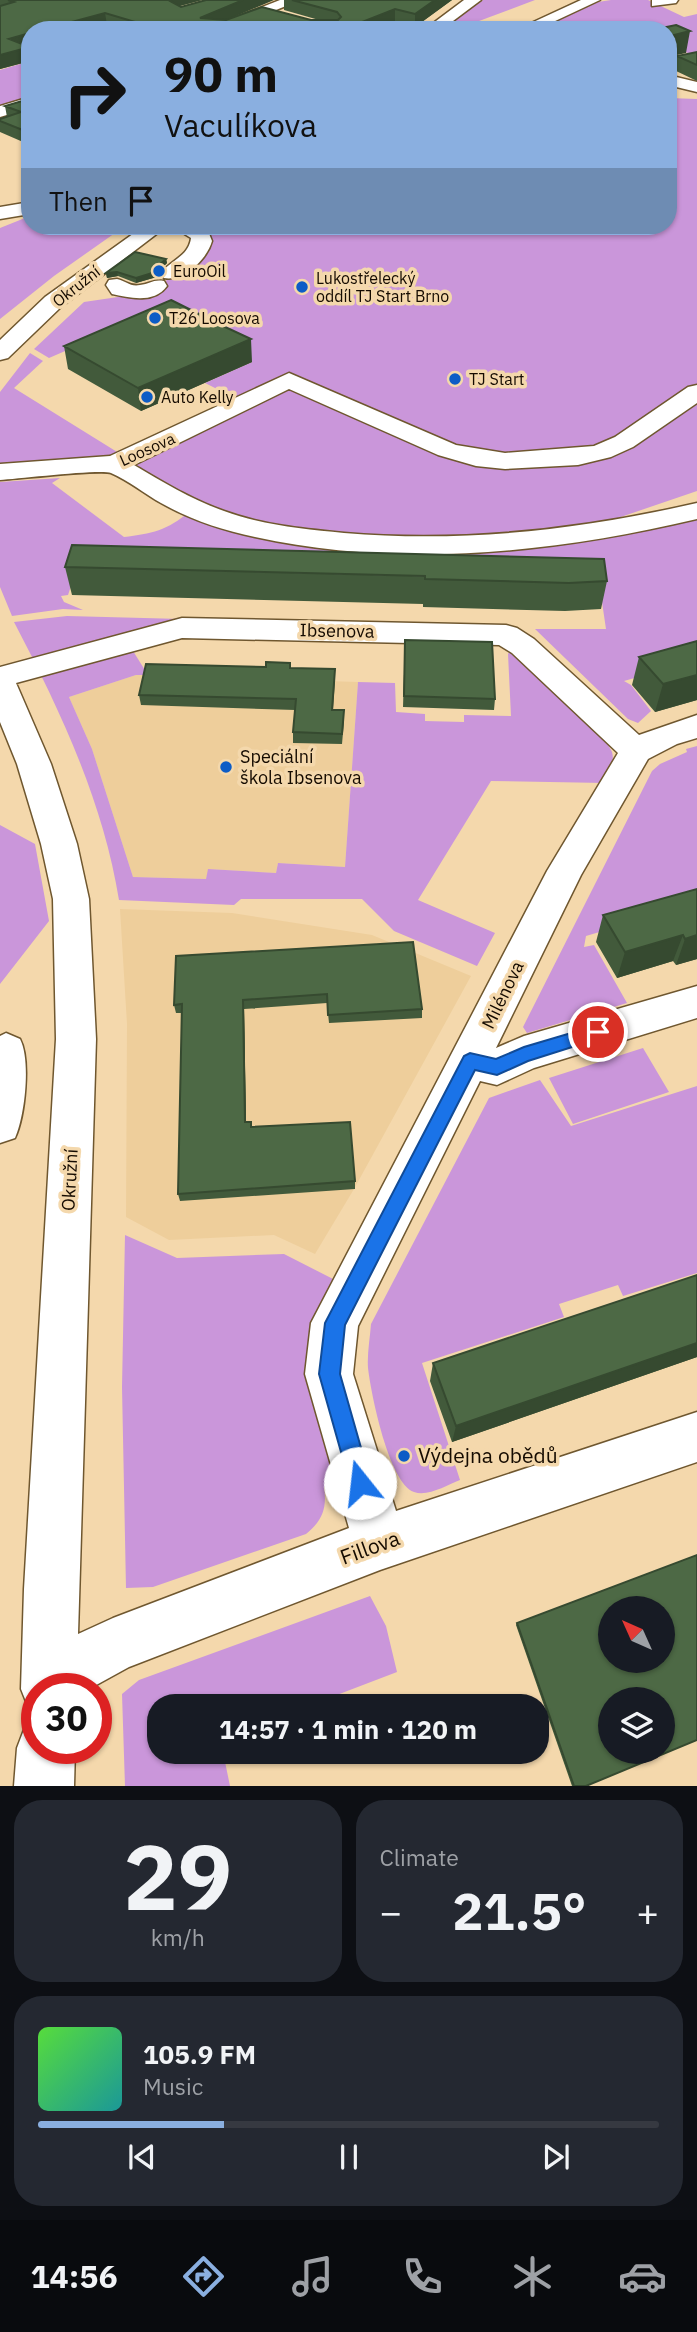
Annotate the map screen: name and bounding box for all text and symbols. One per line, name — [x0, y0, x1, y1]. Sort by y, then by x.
text: 90 m — [164, 42, 278, 105]
icon: right — [49, 49, 140, 140]
text: Vaculíkova — [164, 104, 317, 146]
icon: arrive — [122, 182, 160, 220]
text: Then — [49, 184, 108, 218]
street label: Okružní — [48, 261, 104, 311]
place label: EuroOil — [173, 261, 226, 281]
marker: EuroOil — [151, 263, 167, 279]
place label: Lukostřelecký oddíl TJ Start Brno — [316, 268, 449, 306]
marker: Lukostřelecký oddíl TJ Start Brno — [294, 279, 310, 295]
place label: T26 Loosova — [169, 308, 260, 328]
marker: T26 Loosova — [147, 310, 163, 326]
place label: TJ Start — [469, 369, 524, 389]
marker: TJ Start — [447, 371, 463, 387]
place label: Auto Kelly — [161, 387, 234, 407]
marker: Auto Kelly — [139, 389, 155, 405]
street label: Loosova — [116, 428, 178, 470]
street label: Ibsenova — [299, 618, 375, 643]
place label: Speciální škola Ibsenova — [240, 745, 362, 789]
marker: Speciální škola Ibsenova — [218, 759, 234, 775]
street label: Milénova — [476, 957, 529, 1032]
pin — [568, 1002, 628, 1062]
icon: arrive — [579, 1013, 617, 1051]
street label: Okružní — [56, 1148, 83, 1212]
place label: Výdejna obědů — [418, 1441, 558, 1469]
position arrow — [323, 1446, 397, 1520]
marker: Výdejna obědů — [396, 1448, 412, 1464]
street label: Fillova — [336, 1523, 403, 1571]
north arrow — [598, 1596, 676, 1673]
map controls — [598, 1596, 675, 1764]
speed limit sign: 30 — [21, 1673, 112, 1764]
button: layers — [598, 1687, 675, 1764]
text: 14:57 · 1 min · 120 m — [219, 1712, 477, 1746]
text: 29 — [123, 1817, 232, 1935]
text: Climate — [380, 1842, 459, 1872]
text: 21.5° — [452, 1877, 586, 1944]
text: − — [380, 1887, 402, 1936]
text: + — [636, 1887, 659, 1936]
text: km/h — [151, 1922, 205, 1952]
text: 105.9 FM — [143, 2037, 256, 2071]
text: Music — [143, 2071, 203, 2101]
icon: previous — [123, 2138, 161, 2176]
icon: pause — [330, 2138, 368, 2176]
icon: next — [537, 2138, 575, 2176]
icon: directions — [179, 2252, 228, 2301]
icon: music — [288, 2252, 337, 2301]
icon: phone — [398, 2252, 447, 2301]
icon: climate — [508, 2252, 557, 2301]
icon: car — [618, 2252, 667, 2301]
text: 14:56 — [30, 2255, 118, 2297]

